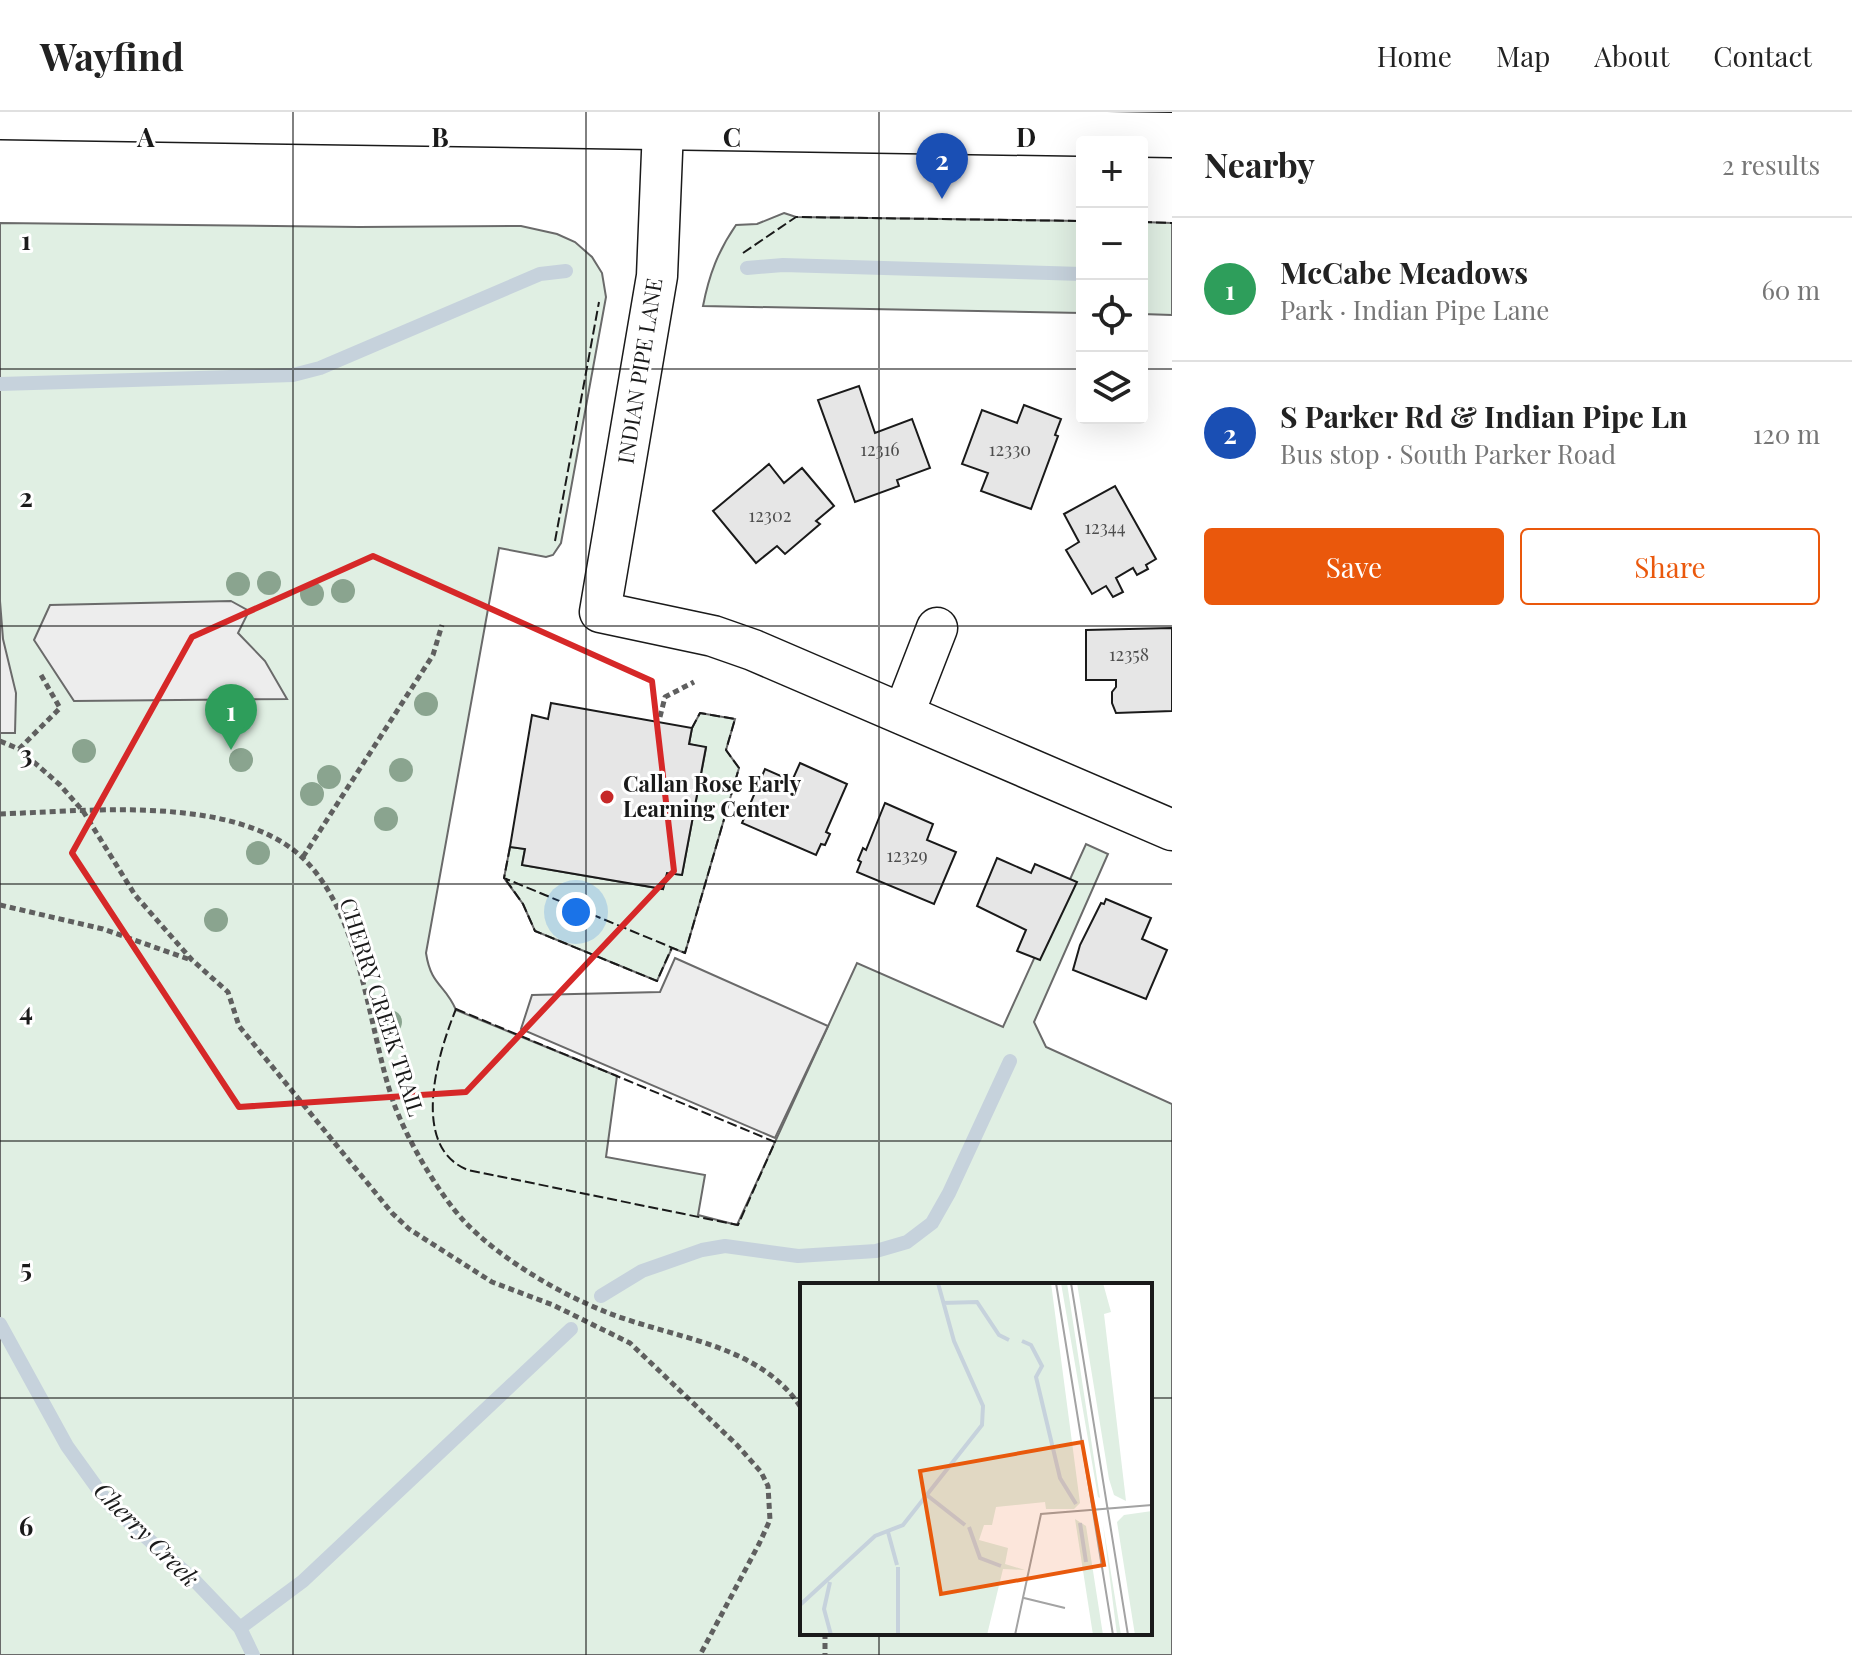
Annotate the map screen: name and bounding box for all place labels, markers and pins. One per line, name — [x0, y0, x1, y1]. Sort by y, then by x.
pin: 2 — [916, 133, 968, 199]
pin: 1 — [205, 684, 257, 750]
place label: Callan Rose Early Learning Center — [623, 768, 802, 823]
marker: Callan Rose Early Learning Center — [598, 788, 616, 806]

